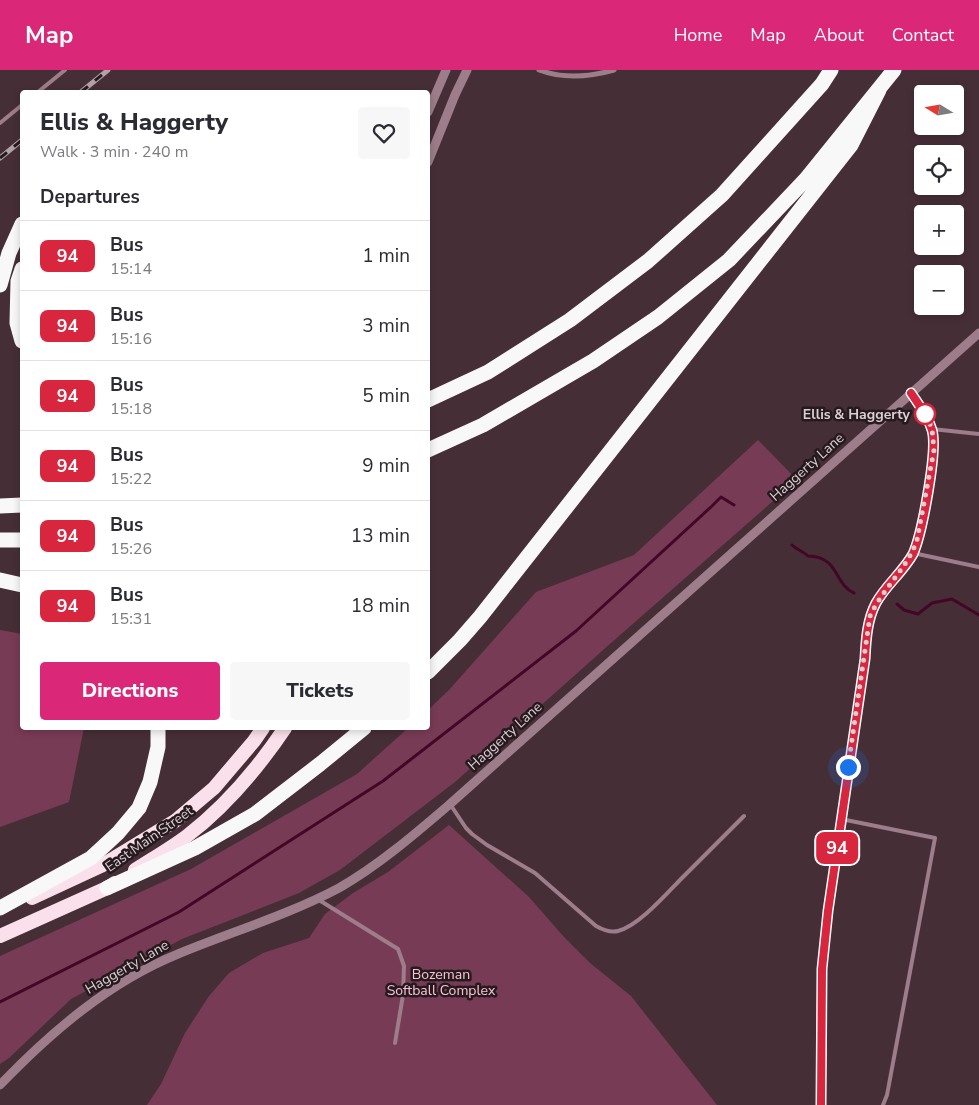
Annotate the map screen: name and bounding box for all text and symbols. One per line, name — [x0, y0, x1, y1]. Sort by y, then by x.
text: Map — [25, 19, 73, 51]
text: Home — [674, 23, 722, 47]
text: Map — [750, 23, 786, 47]
text: About — [814, 23, 864, 47]
text: Contact — [892, 23, 954, 47]
north arrow — [914, 85, 964, 135]
map controls — [914, 85, 964, 315]
text: Ellis & Haggerty — [40, 106, 228, 138]
button: heart — [358, 107, 410, 159]
text: Walk · 3 min · 240 m — [40, 141, 188, 163]
button: locate — [914, 145, 964, 195]
text: Departures — [40, 184, 140, 210]
button: + — [914, 205, 964, 255]
text: Bus — [110, 232, 143, 258]
text: 1 min — [362, 243, 410, 269]
text: 94 — [57, 244, 78, 268]
text: 15:14 — [110, 258, 152, 280]
button: − — [914, 265, 964, 315]
text: Bus — [110, 302, 143, 328]
text: 3 min — [362, 313, 410, 339]
text: 94 — [57, 314, 78, 338]
text: 15:16 — [110, 328, 152, 350]
text: Bus — [110, 372, 143, 398]
text: 5 min — [362, 383, 410, 409]
text: 94 — [57, 384, 78, 408]
text: 15:18 — [110, 398, 152, 420]
marker: Ellis & Haggerty — [914, 403, 936, 425]
place label: Ellis & Haggerty — [803, 405, 911, 424]
street label: Haggerty Lane — [766, 429, 848, 505]
text: Bus — [110, 442, 143, 468]
text: 9 min — [362, 453, 410, 479]
text: 94 — [57, 454, 78, 478]
text: 15:22 — [110, 468, 152, 490]
text: Bus — [110, 512, 143, 538]
text: 13 min — [351, 523, 410, 549]
text: 94 — [57, 524, 78, 548]
text: 15:26 — [110, 538, 152, 560]
text: Bus — [110, 582, 143, 608]
text: 18 min — [351, 593, 410, 619]
text: 94 — [57, 594, 78, 618]
text: 15:31 — [110, 608, 152, 630]
button: Directions — [40, 662, 220, 720]
button: Tickets — [230, 662, 410, 720]
street label: Haggerty Lane — [464, 698, 546, 774]
your location — [836, 755, 861, 780]
street label: East Main Street — [101, 802, 197, 876]
line badge: 94 — [814, 832, 860, 864]
text: 94 — [826, 836, 848, 860]
street label: Haggerty Lane — [82, 935, 172, 999]
park label: Bozeman Softball Complex — [387, 965, 496, 1000]

